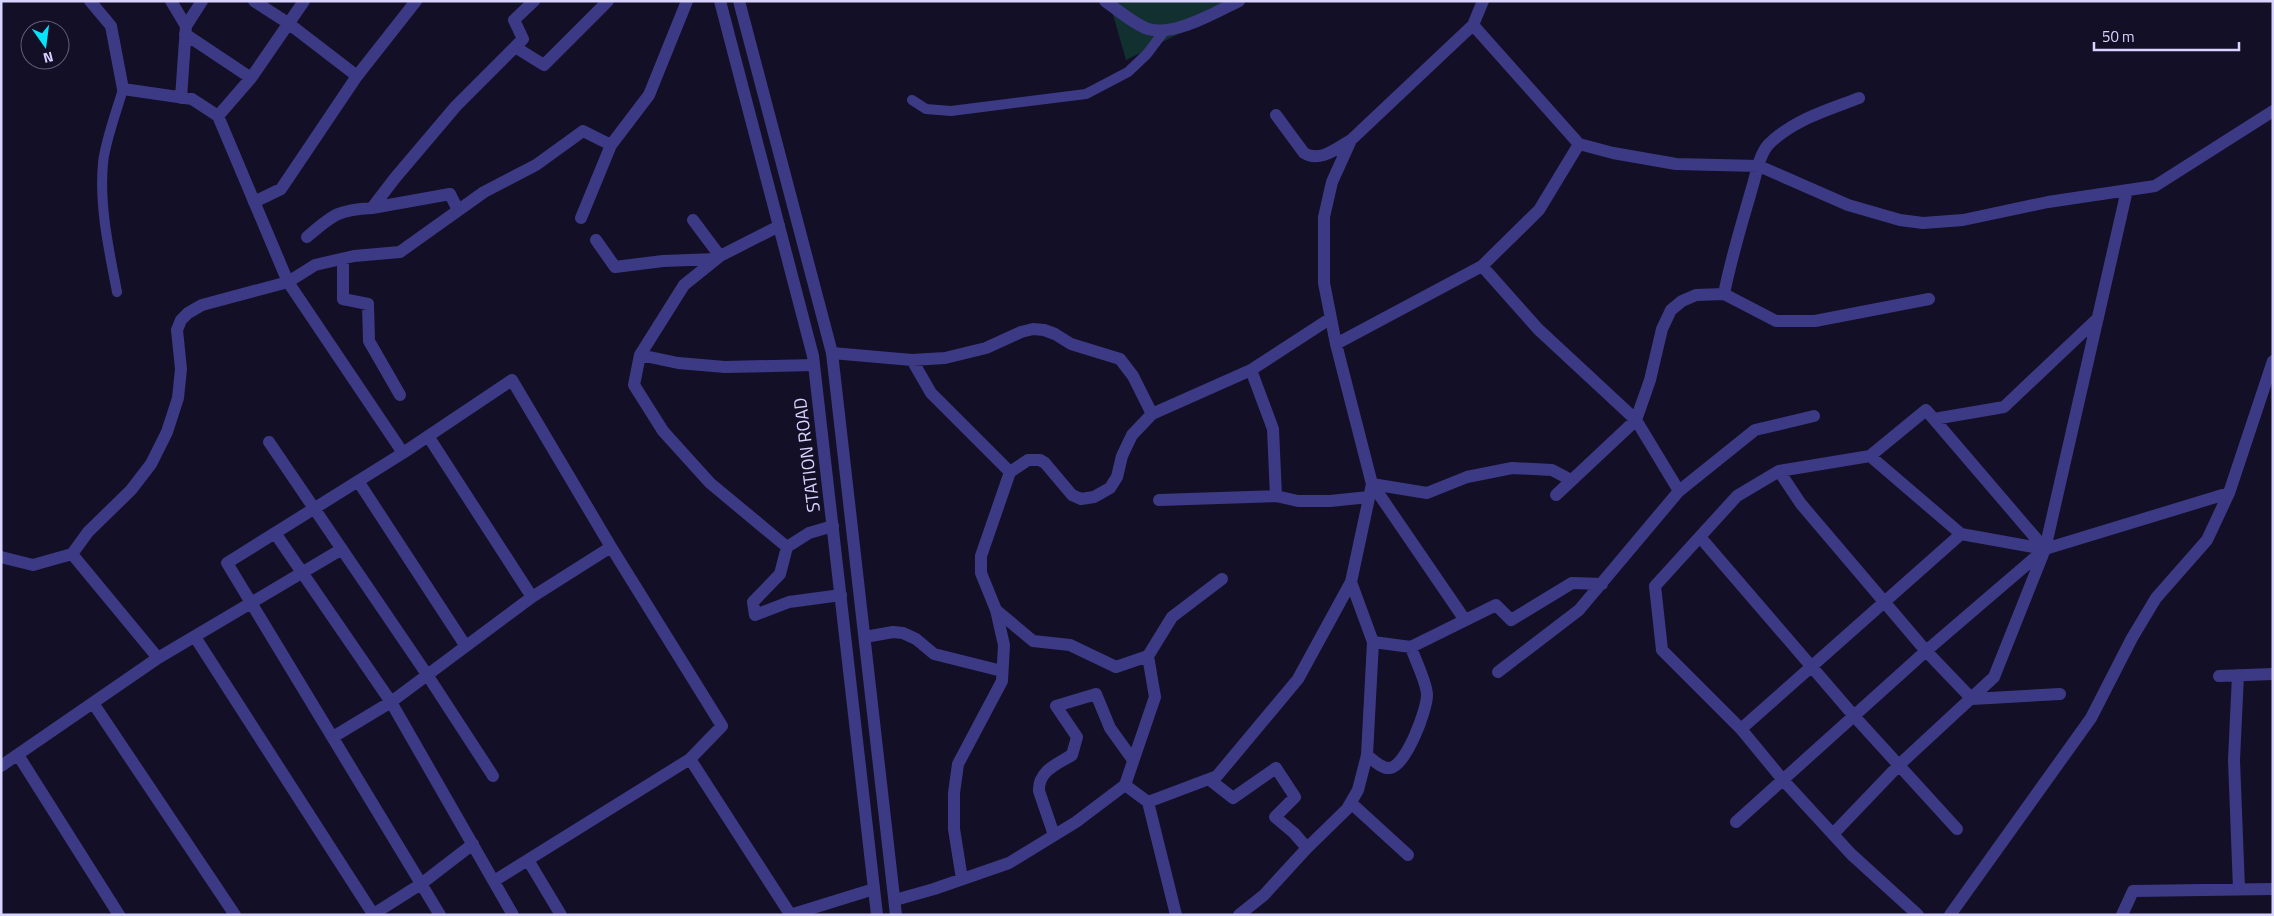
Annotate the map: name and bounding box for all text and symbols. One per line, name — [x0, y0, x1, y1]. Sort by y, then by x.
north arrow — [20, 20, 70, 70]
scale bar — [2094, 20, 2239, 52]
text: 50 m — [2102, 25, 2135, 48]
text: N — [41, 47, 56, 69]
street label: STATION ROAD — [786, 396, 827, 514]

